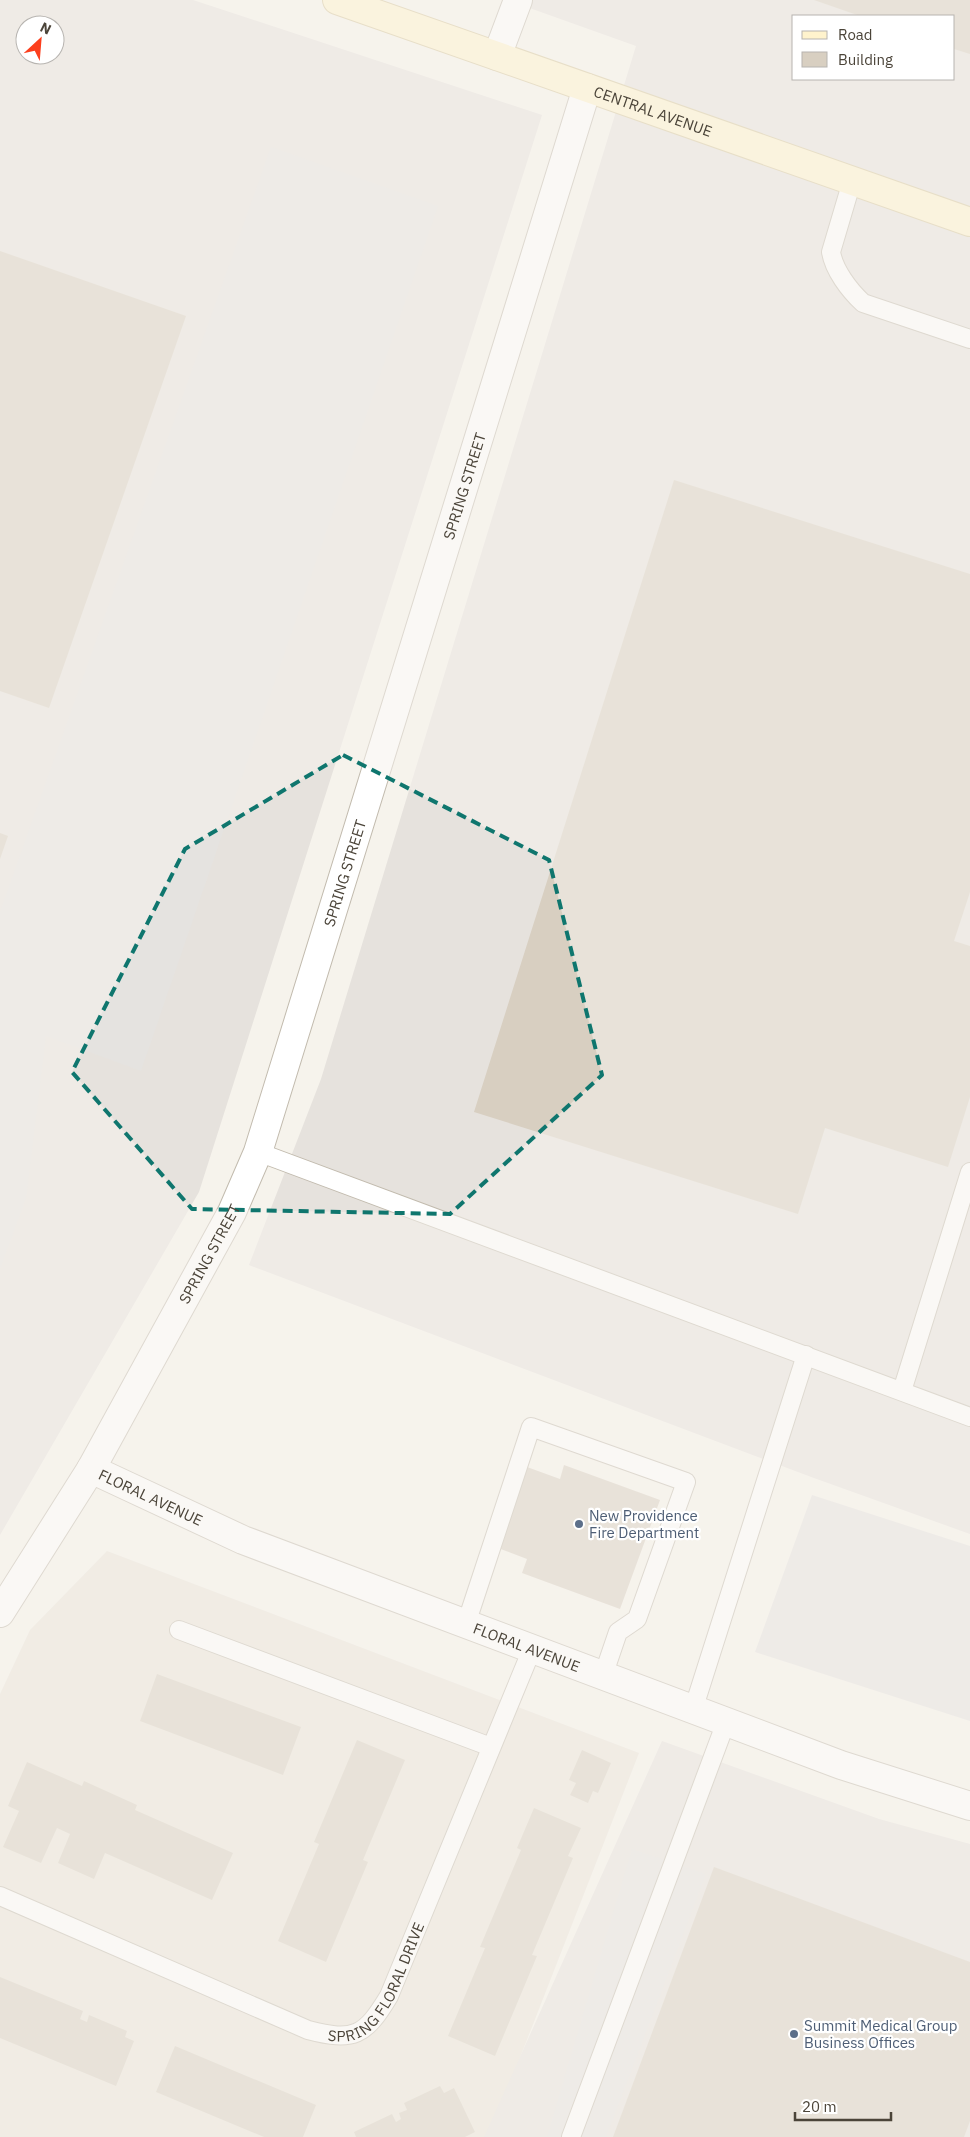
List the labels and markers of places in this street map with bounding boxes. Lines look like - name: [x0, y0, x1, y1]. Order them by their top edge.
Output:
- place label: New Providence Fire Department: [589, 1506, 699, 1542]
- marker: New Providence Fire Department: [573, 1518, 585, 1530]
- place label: Summit Medical Group Business Offices: [804, 2016, 958, 2052]
- marker: Summit Medical Group Business Offices: [788, 2028, 800, 2040]

